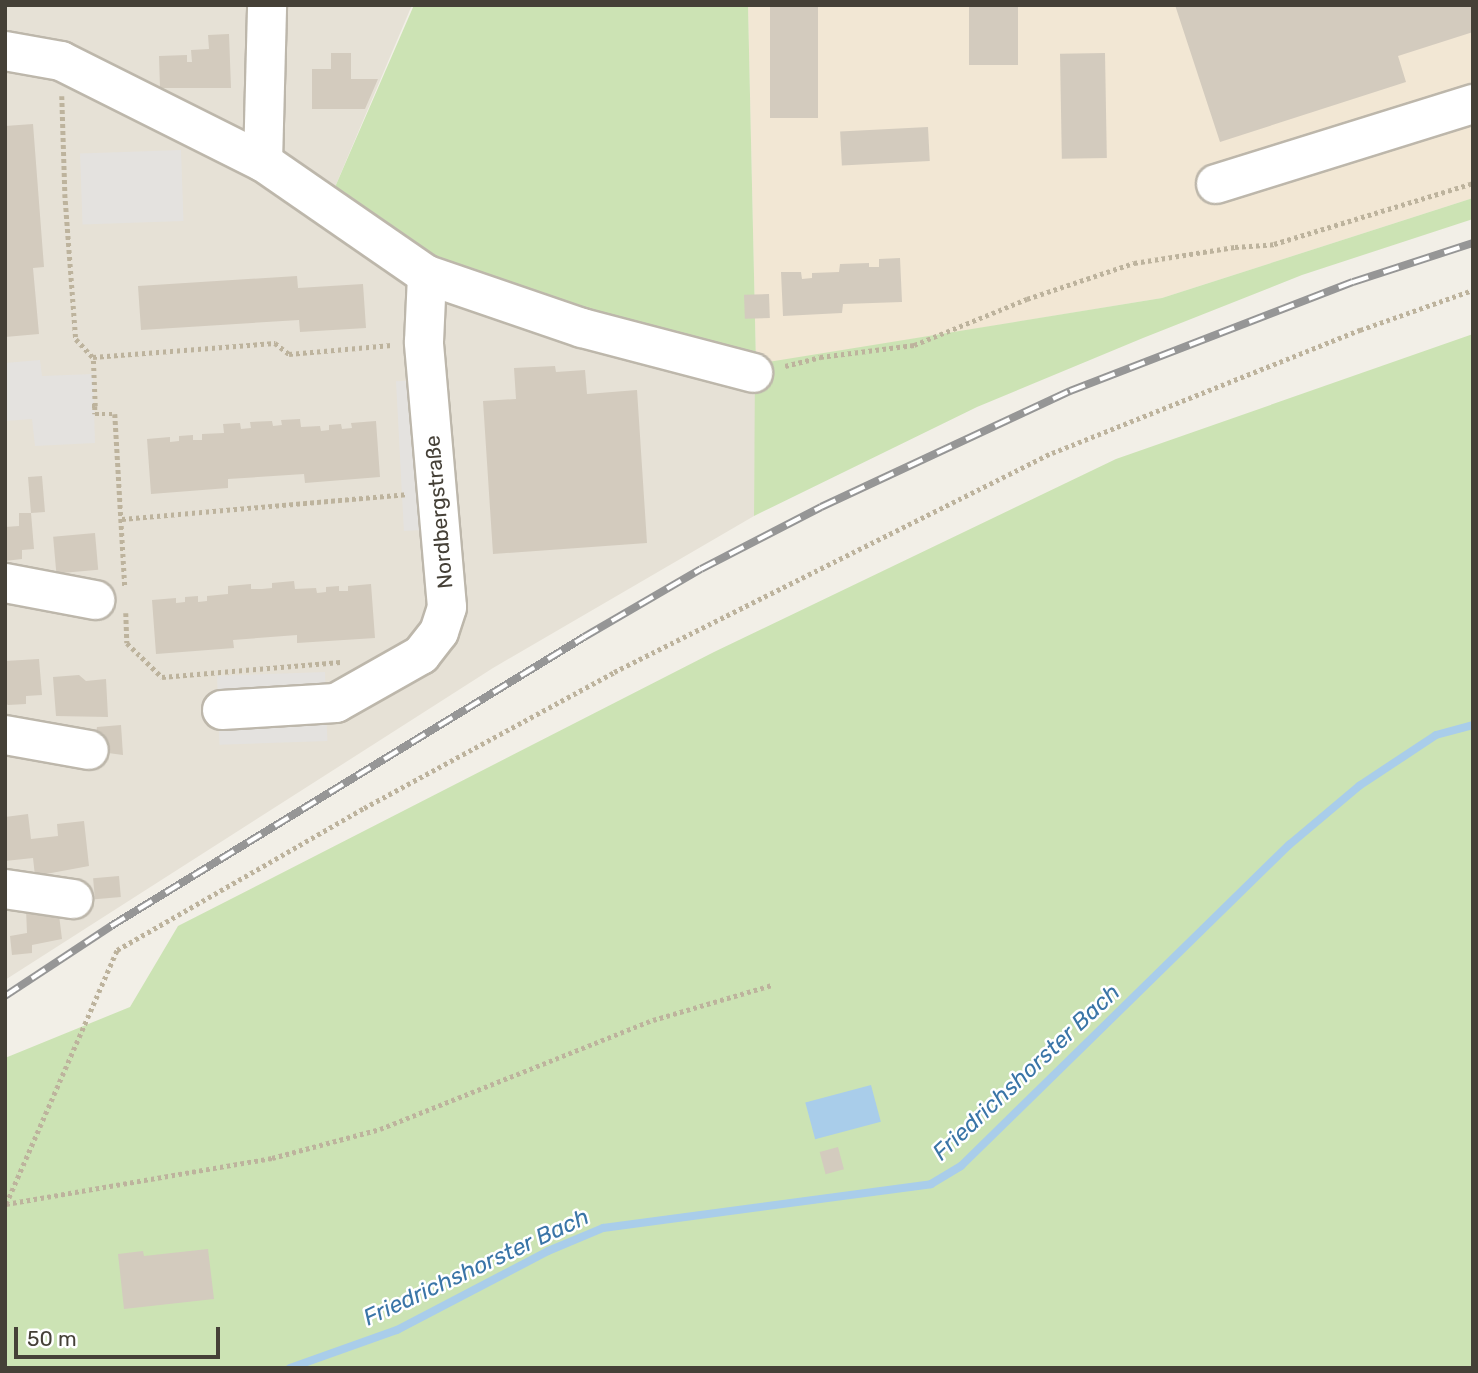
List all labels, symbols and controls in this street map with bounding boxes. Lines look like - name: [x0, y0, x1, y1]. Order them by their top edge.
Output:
- street label: Nordbergstraße: [420, 434, 458, 590]
- water label: Friedrichshorster Bach: [927, 978, 1125, 1166]
- water label: Friedrichshorster Bach: [359, 1202, 593, 1332]
- scale bar: [18, 1314, 224, 1358]
- text: 50 m: [27, 1326, 77, 1351]

